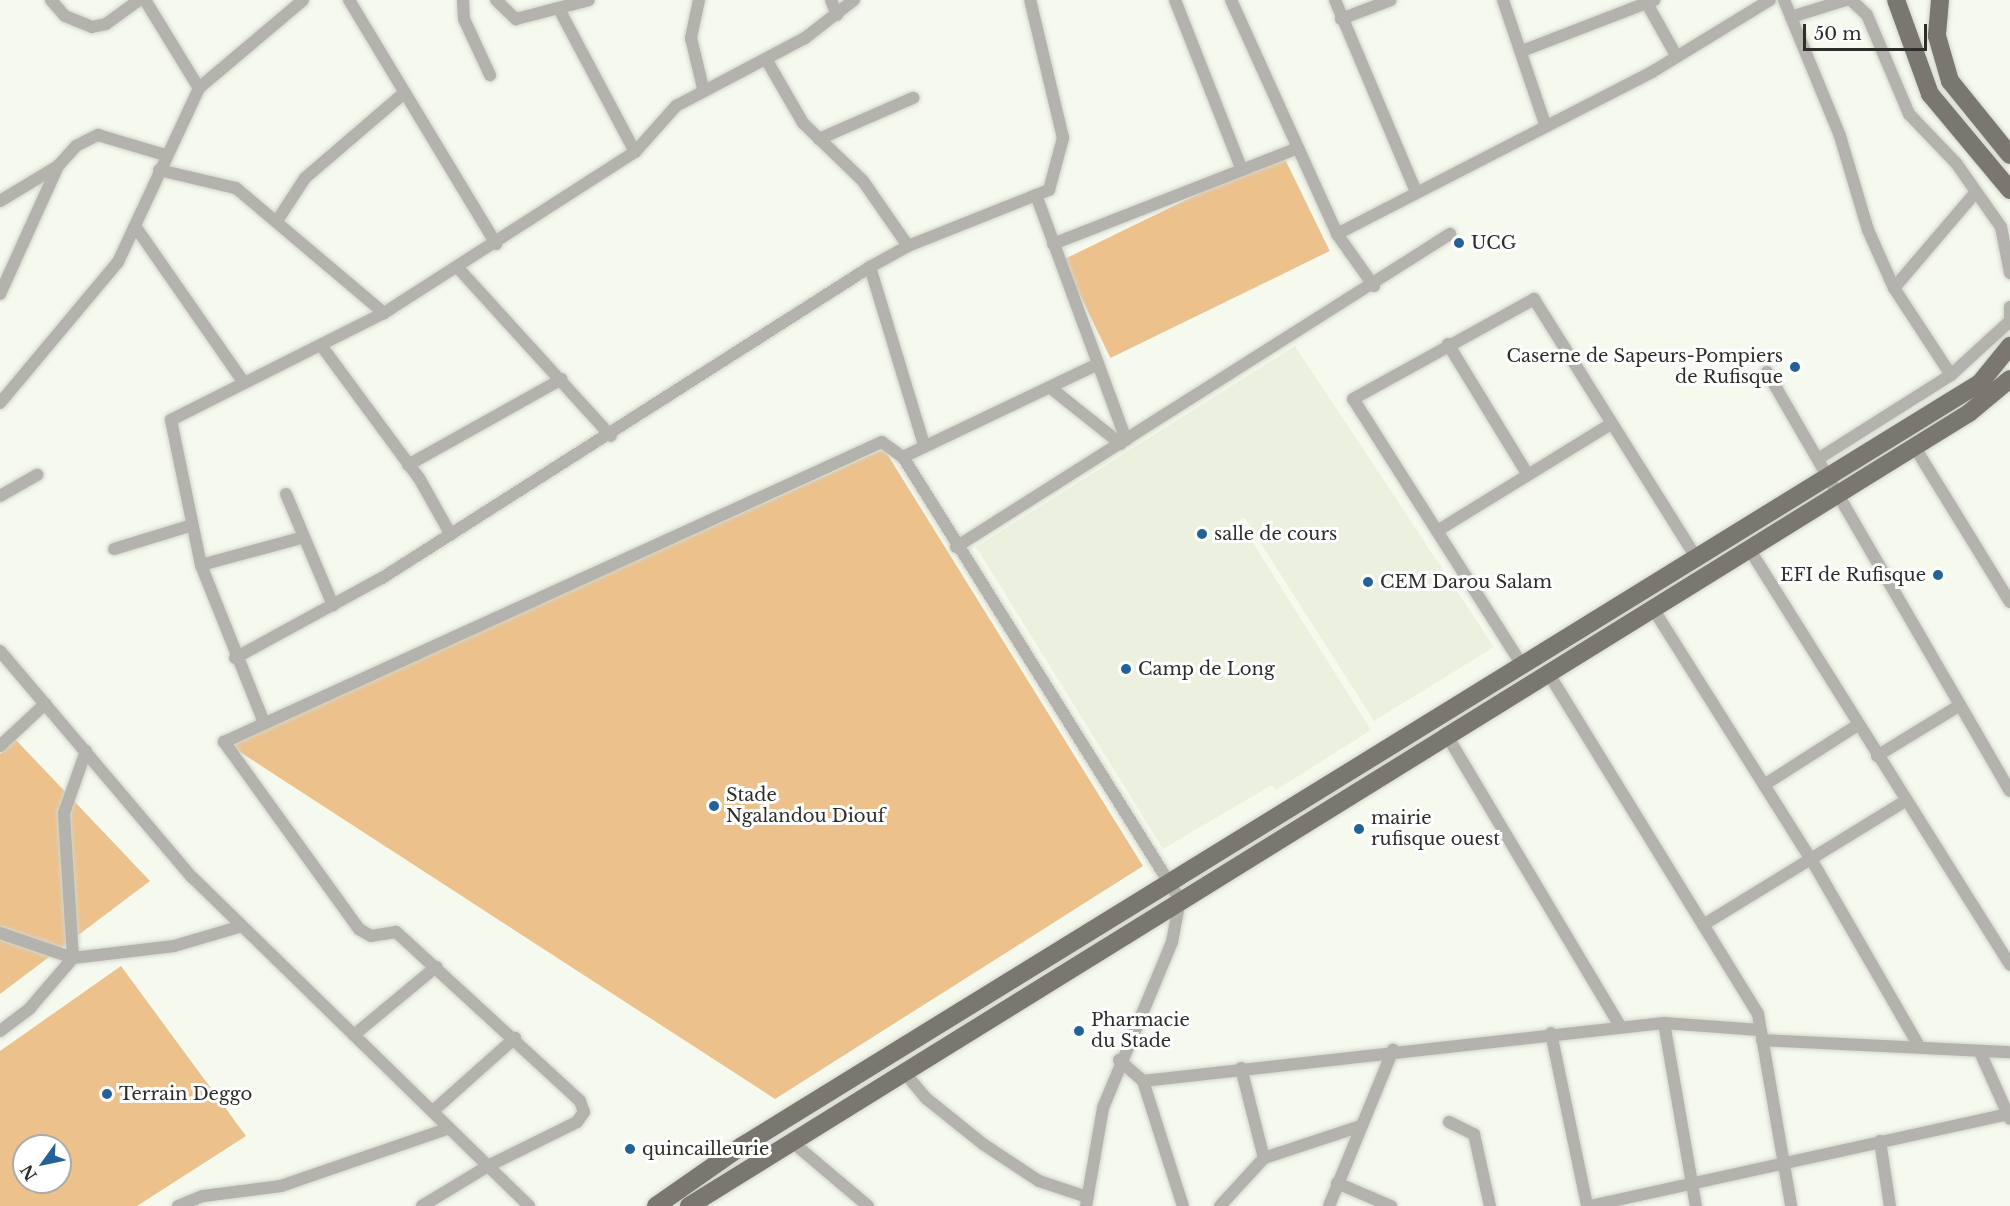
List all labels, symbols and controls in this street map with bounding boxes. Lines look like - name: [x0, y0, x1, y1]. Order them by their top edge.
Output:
- scale bar: [1806, 12, 1930, 50]
- text: 50 m: [1814, 23, 1862, 45]
- place label: UCG: [1471, 232, 1516, 254]
- marker: UCG: [1452, 236, 1466, 250]
- place label: Caserne de Sapeurs-Pompiers de Rufisque: [1507, 346, 1783, 388]
- marker: Caserne de Sapeurs-Pompiers de Rufisque: [1788, 360, 1802, 374]
- place label: salle de cours: [1214, 523, 1337, 545]
- marker: salle de cours: [1195, 527, 1209, 541]
- place label: EFI de Rufisque: [1780, 564, 1926, 586]
- marker: EFI de Rufisque: [1931, 568, 1945, 582]
- place label: CEM Darou Salam: [1380, 571, 1552, 593]
- marker: CEM Darou Salam: [1361, 575, 1375, 589]
- place label: Camp de Long: [1138, 658, 1275, 680]
- marker: Camp de Long: [1119, 662, 1133, 676]
- place label: Stade Ngalandou Diouf: [726, 785, 885, 828]
- marker: Stade Ngalandou Diouf: [707, 799, 721, 813]
- place label: mairie rufisque ouest: [1371, 808, 1500, 850]
- marker: mairie rufisque ouest: [1352, 822, 1366, 836]
- place label: Pharmacie du Stade: [1091, 1010, 1190, 1052]
- marker: Pharmacie du Stade: [1072, 1024, 1086, 1038]
- place label: Terrain Deggo: [119, 1083, 252, 1105]
- marker: Terrain Deggo: [100, 1087, 114, 1101]
- north arrow: [12, 1134, 72, 1194]
- place label: quincailleurie: [642, 1138, 769, 1160]
- marker: quincailleurie: [623, 1142, 637, 1156]
- text: N: [16, 1161, 41, 1184]

